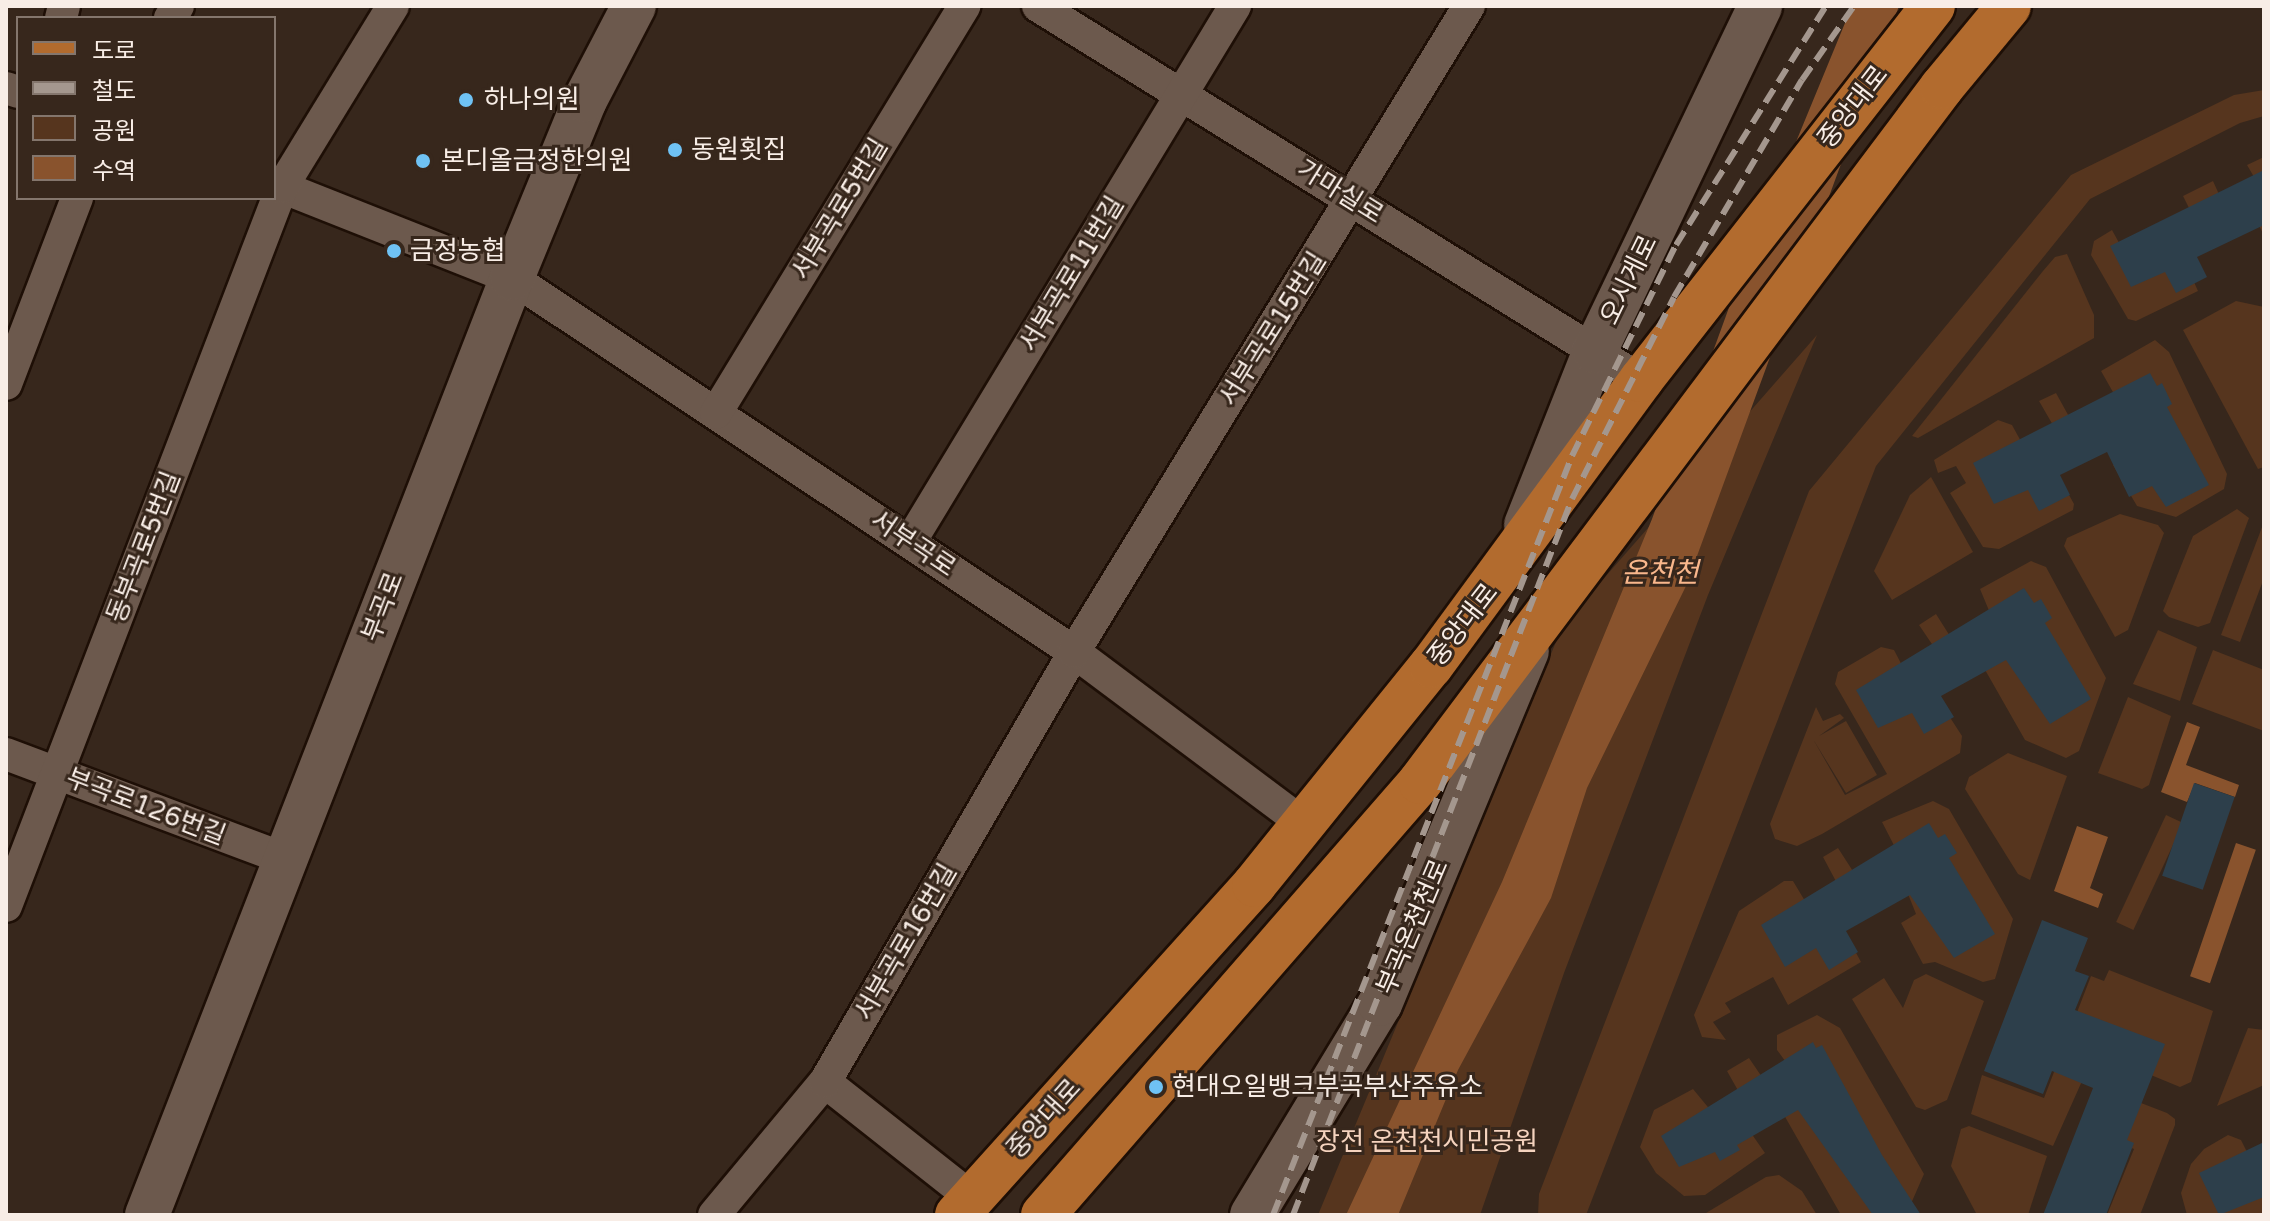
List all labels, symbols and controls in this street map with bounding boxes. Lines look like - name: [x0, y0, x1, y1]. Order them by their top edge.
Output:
- legend: [16, 16, 276, 200]
- text: 도로: [92, 37, 136, 66]
- street label: 중앙대로: [1811, 60, 1895, 154]
- text: 철도: [92, 77, 136, 106]
- place label: 하나의원: [484, 84, 580, 116]
- marker: 하나의원: [455, 89, 477, 111]
- text: 공원: [92, 117, 136, 146]
- street label: 서부곡로5번길: [785, 132, 895, 286]
- place label: 동원횟집: [691, 134, 787, 166]
- marker: 동원횟집: [666, 141, 684, 159]
- place label: 본디올금정한의원: [441, 145, 632, 177]
- marker: 본디올금정한의원: [412, 150, 434, 172]
- street label: 가마실로: [1291, 153, 1389, 231]
- text: 수역: [92, 157, 136, 186]
- street label: 서부곡로11번길: [1013, 190, 1131, 358]
- street label: 오시게로: [1594, 230, 1664, 330]
- place label: 금정농협: [410, 235, 506, 267]
- marker: 금정농협: [385, 242, 403, 260]
- street label: 서부곡로15번길: [1213, 246, 1333, 412]
- street label: 동부곡로5번길: [101, 467, 187, 627]
- street label: 서부곡로: [865, 504, 961, 584]
- water label: 온천천: [1621, 556, 1699, 590]
- street label: 부곡로: [356, 568, 410, 646]
- street label: 중앙대로: [1421, 578, 1505, 672]
- street label: 부곡로126번길: [62, 762, 230, 852]
- street label: 부곡온천천로: [1371, 855, 1455, 999]
- street label: 서부곡로16번길: [848, 858, 964, 1026]
- place label: 현대오일뱅크부곡부산주유소: [1172, 1071, 1483, 1103]
- street label: 중앙대로: [1000, 1073, 1088, 1165]
- marker: 현대오일뱅크부곡부산주유소: [1147, 1078, 1165, 1096]
- park label: 장전 온천천시민공원: [1316, 1126, 1538, 1158]

